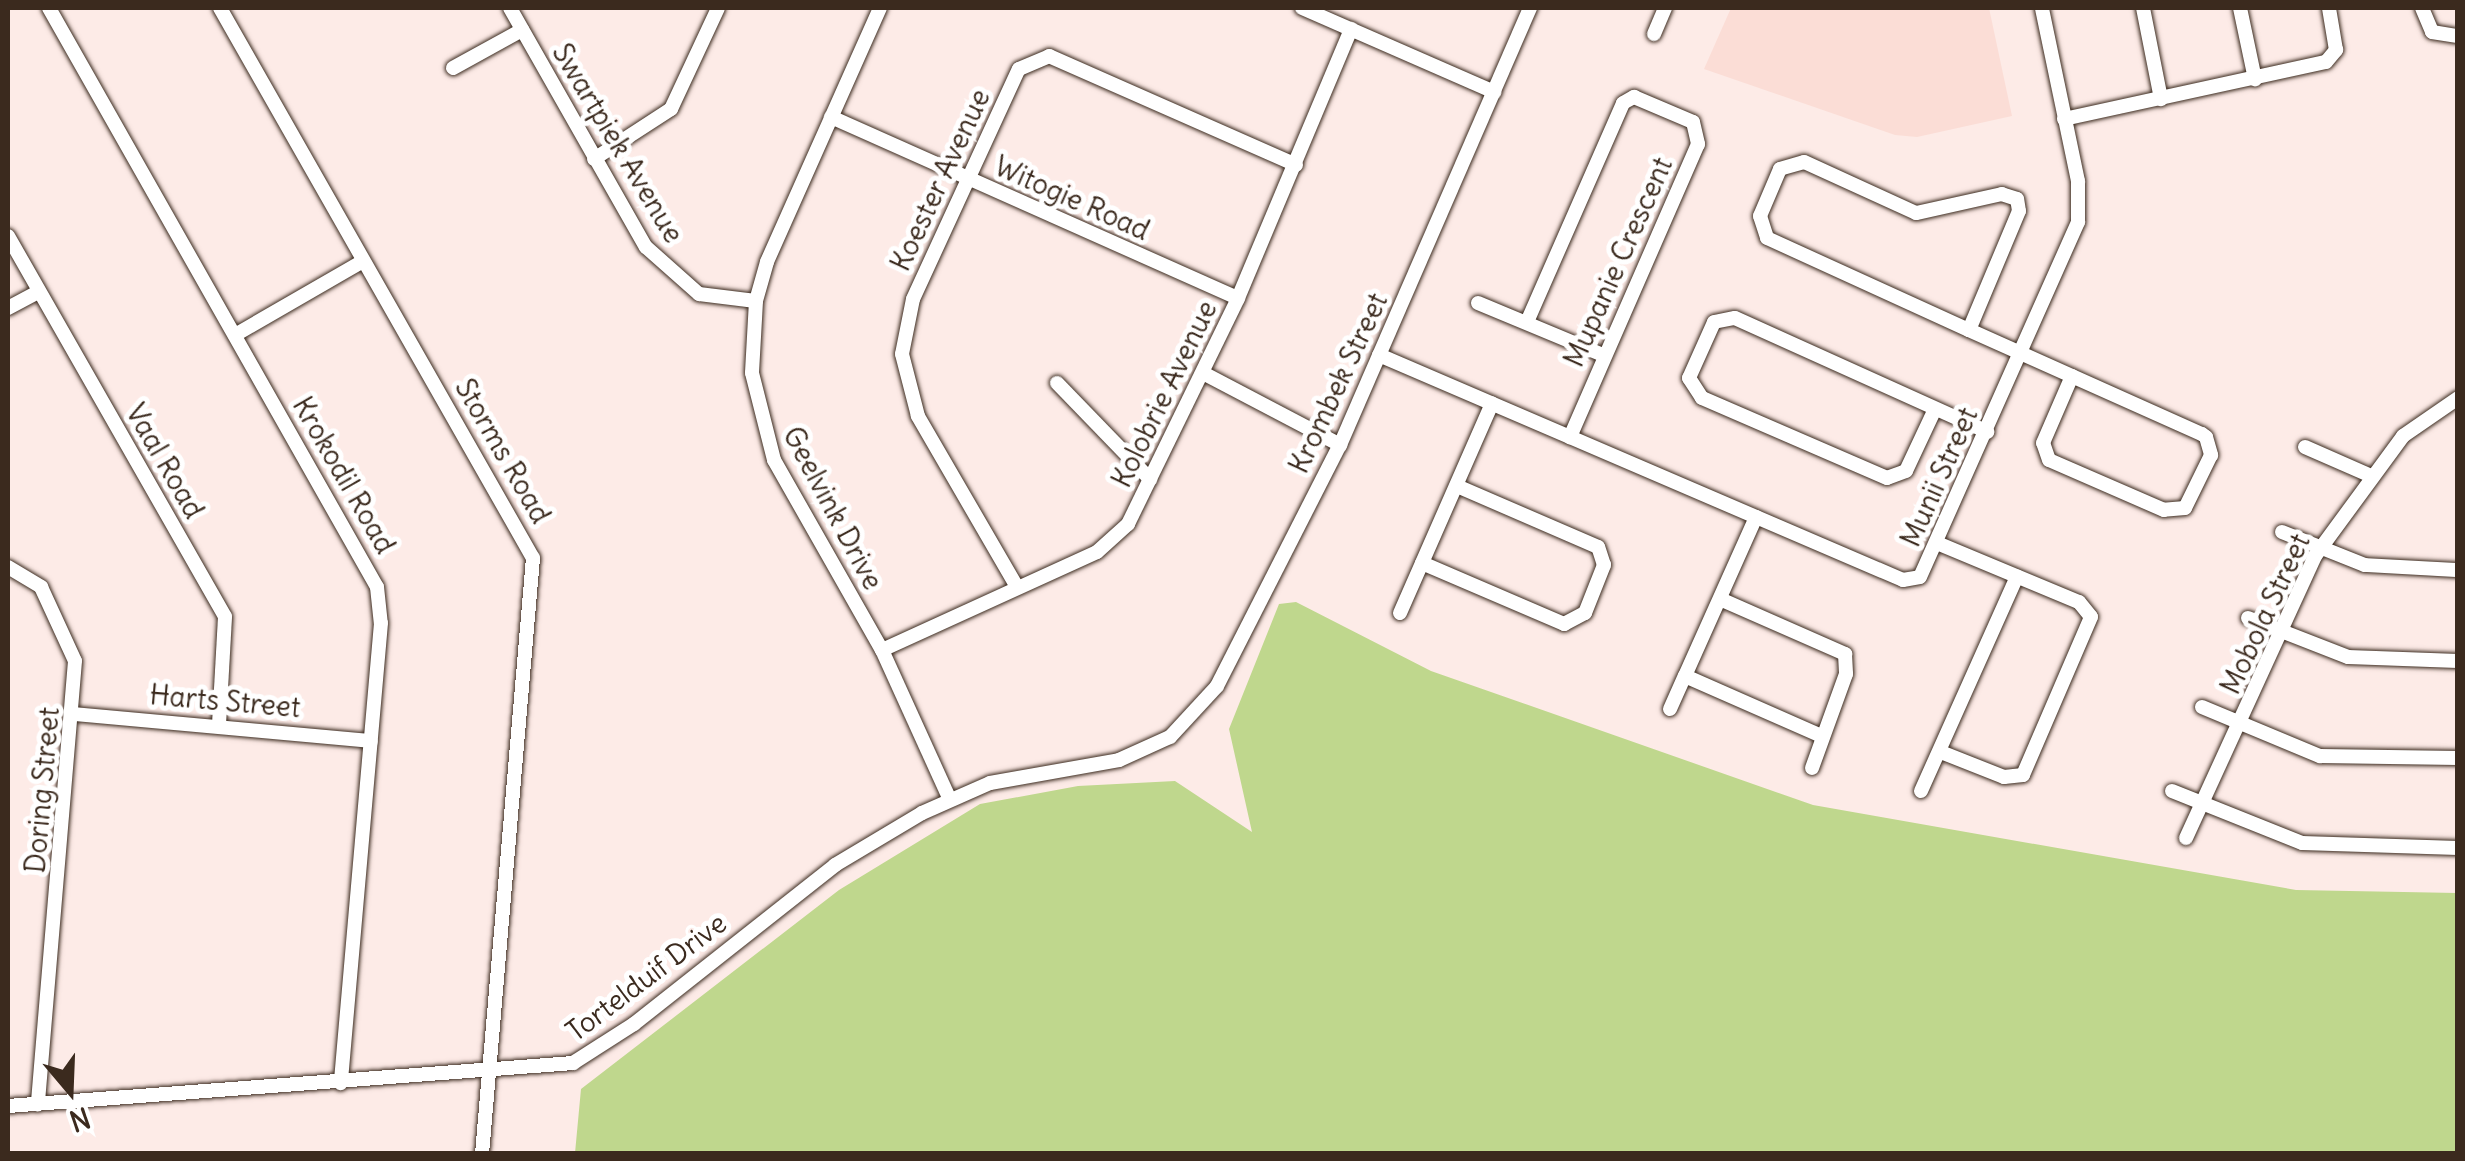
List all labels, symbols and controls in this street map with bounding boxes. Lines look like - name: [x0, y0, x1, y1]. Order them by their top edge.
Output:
- street label: Swartpiek Avenue: [545, 37, 691, 249]
- street label: Koester Avenue: [883, 84, 997, 276]
- street label: Witogie Road: [989, 149, 1155, 247]
- street label: Mupanie Crescent: [1557, 152, 1679, 372]
- street label: Krombek Street: [1282, 288, 1394, 478]
- street label: Kolobrie Avenue: [1104, 295, 1224, 493]
- street label: Storms Road: [448, 373, 558, 529]
- street label: Krokodil Road: [286, 391, 402, 559]
- street label: Vaal Road: [119, 398, 211, 524]
- street label: Munii Street: [1893, 402, 1985, 552]
- street label: Geelvink Drive: [776, 421, 890, 595]
- street label: Mobola Street: [2213, 528, 2317, 700]
- street label: Harts Street: [148, 678, 302, 724]
- street label: Doring Street: [18, 706, 66, 874]
- street label: Tortelduif Drive: [559, 906, 733, 1048]
- north arrow: [20, 1041, 120, 1141]
- text: N: [65, 1099, 95, 1140]

